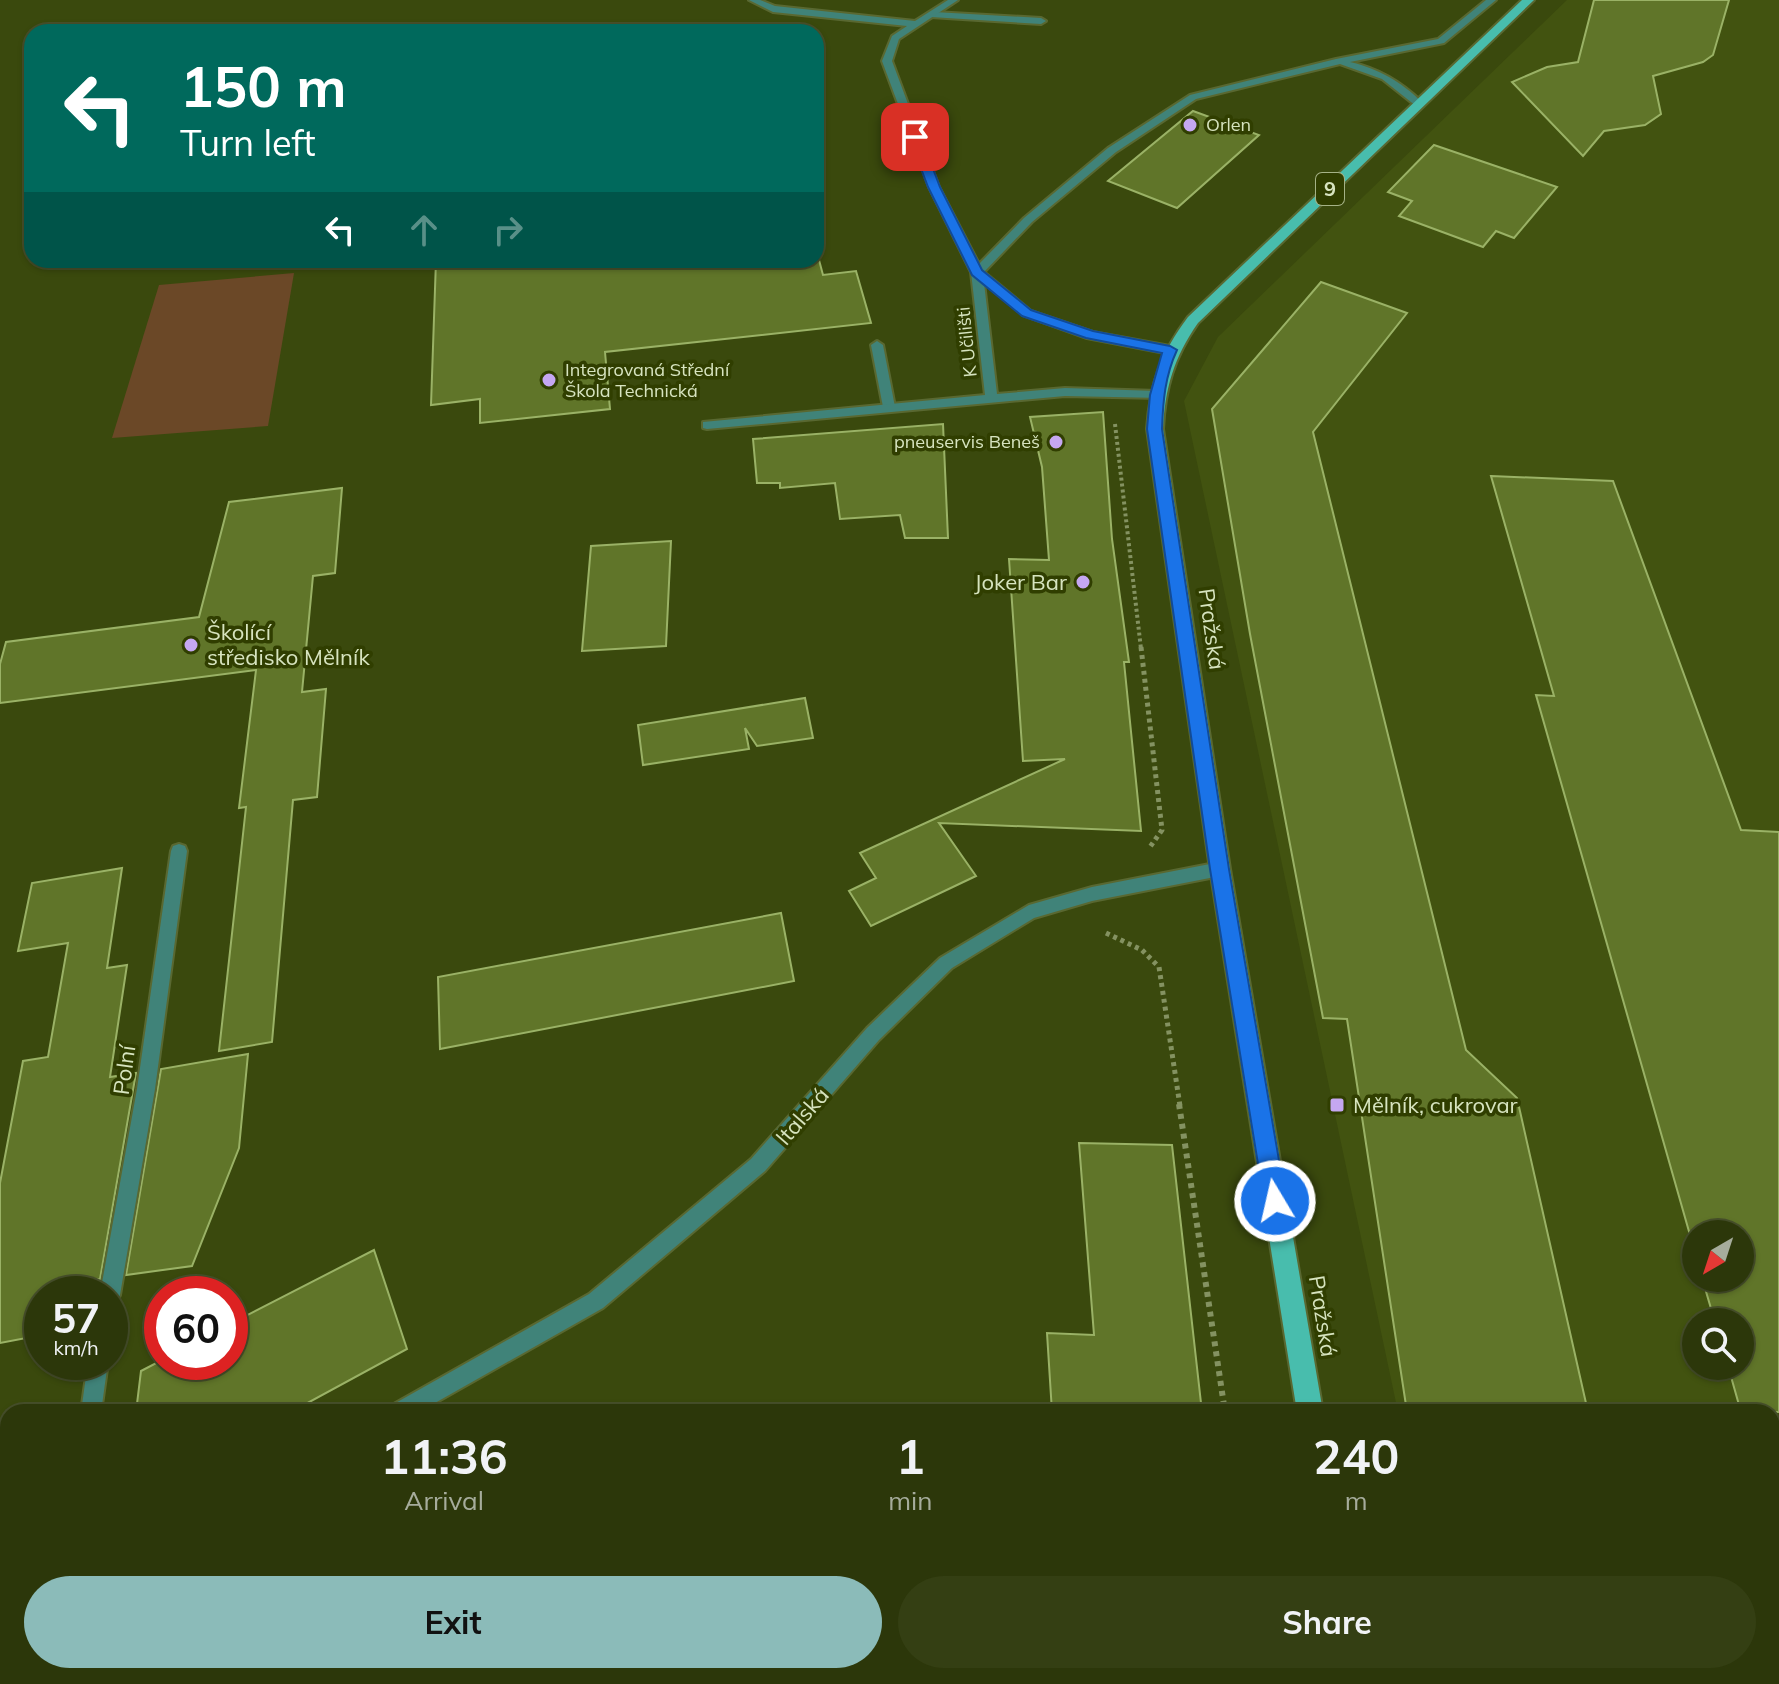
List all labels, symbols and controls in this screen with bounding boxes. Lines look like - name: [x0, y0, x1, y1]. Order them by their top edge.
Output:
- text: 150 m: [180, 51, 347, 121]
- icon: left: [48, 56, 152, 160]
- pin: [881, 103, 949, 171]
- place label: Orlen: [1206, 113, 1251, 136]
- icon: arrive: [893, 115, 937, 159]
- marker: Orlen: [1181, 116, 1199, 134]
- text: Turn left: [180, 120, 316, 165]
- road number: 9: [1316, 173, 1344, 205]
- icon: left: [318, 208, 362, 252]
- icon: ahead: [402, 208, 446, 252]
- icon: right: [486, 208, 530, 252]
- street label: K Učilišti: [951, 306, 982, 378]
- place label: Integrovaná Střední Škola Technická: [565, 358, 731, 402]
- marker: Integrovaná Střední Škola Technická: [540, 371, 558, 389]
- place label: pneuservis Beneš: [894, 430, 1040, 453]
- marker: pneuservis Beneš: [1047, 433, 1065, 451]
- place label: Joker Bar: [974, 568, 1067, 596]
- marker: Joker Bar: [1074, 573, 1092, 591]
- street label: Pražská: [1192, 586, 1232, 672]
- place label: Školící středisko Mělník: [207, 618, 370, 671]
- marker: Školící středisko Mělník: [182, 636, 200, 654]
- street label: Polní: [107, 1042, 142, 1097]
- street label: Italská: [769, 1081, 835, 1151]
- place label: Mělník, cukrovar: [1353, 1091, 1518, 1119]
- marker: Mělník, cukrovar: [1328, 1096, 1346, 1114]
- position arrow: [1233, 1159, 1317, 1243]
- north arrow: [1682, 1220, 1754, 1292]
- map controls: [1682, 1220, 1754, 1380]
- street label: Pražská: [1303, 1273, 1343, 1359]
- speed limit sign: 60: [144, 1276, 248, 1380]
- text: 57: [52, 1293, 100, 1343]
- button: search: [1682, 1308, 1754, 1380]
- text: km/h: [53, 1335, 99, 1360]
- text: 11:36: [381, 1426, 508, 1486]
- text: 1: [896, 1426, 925, 1486]
- text: 240: [1313, 1426, 1399, 1486]
- text: Arrival: [404, 1484, 484, 1517]
- text: min: [888, 1484, 932, 1517]
- text: m: [1345, 1484, 1368, 1517]
- button: Exit: [24, 1576, 882, 1668]
- button: Share: [898, 1576, 1756, 1668]

